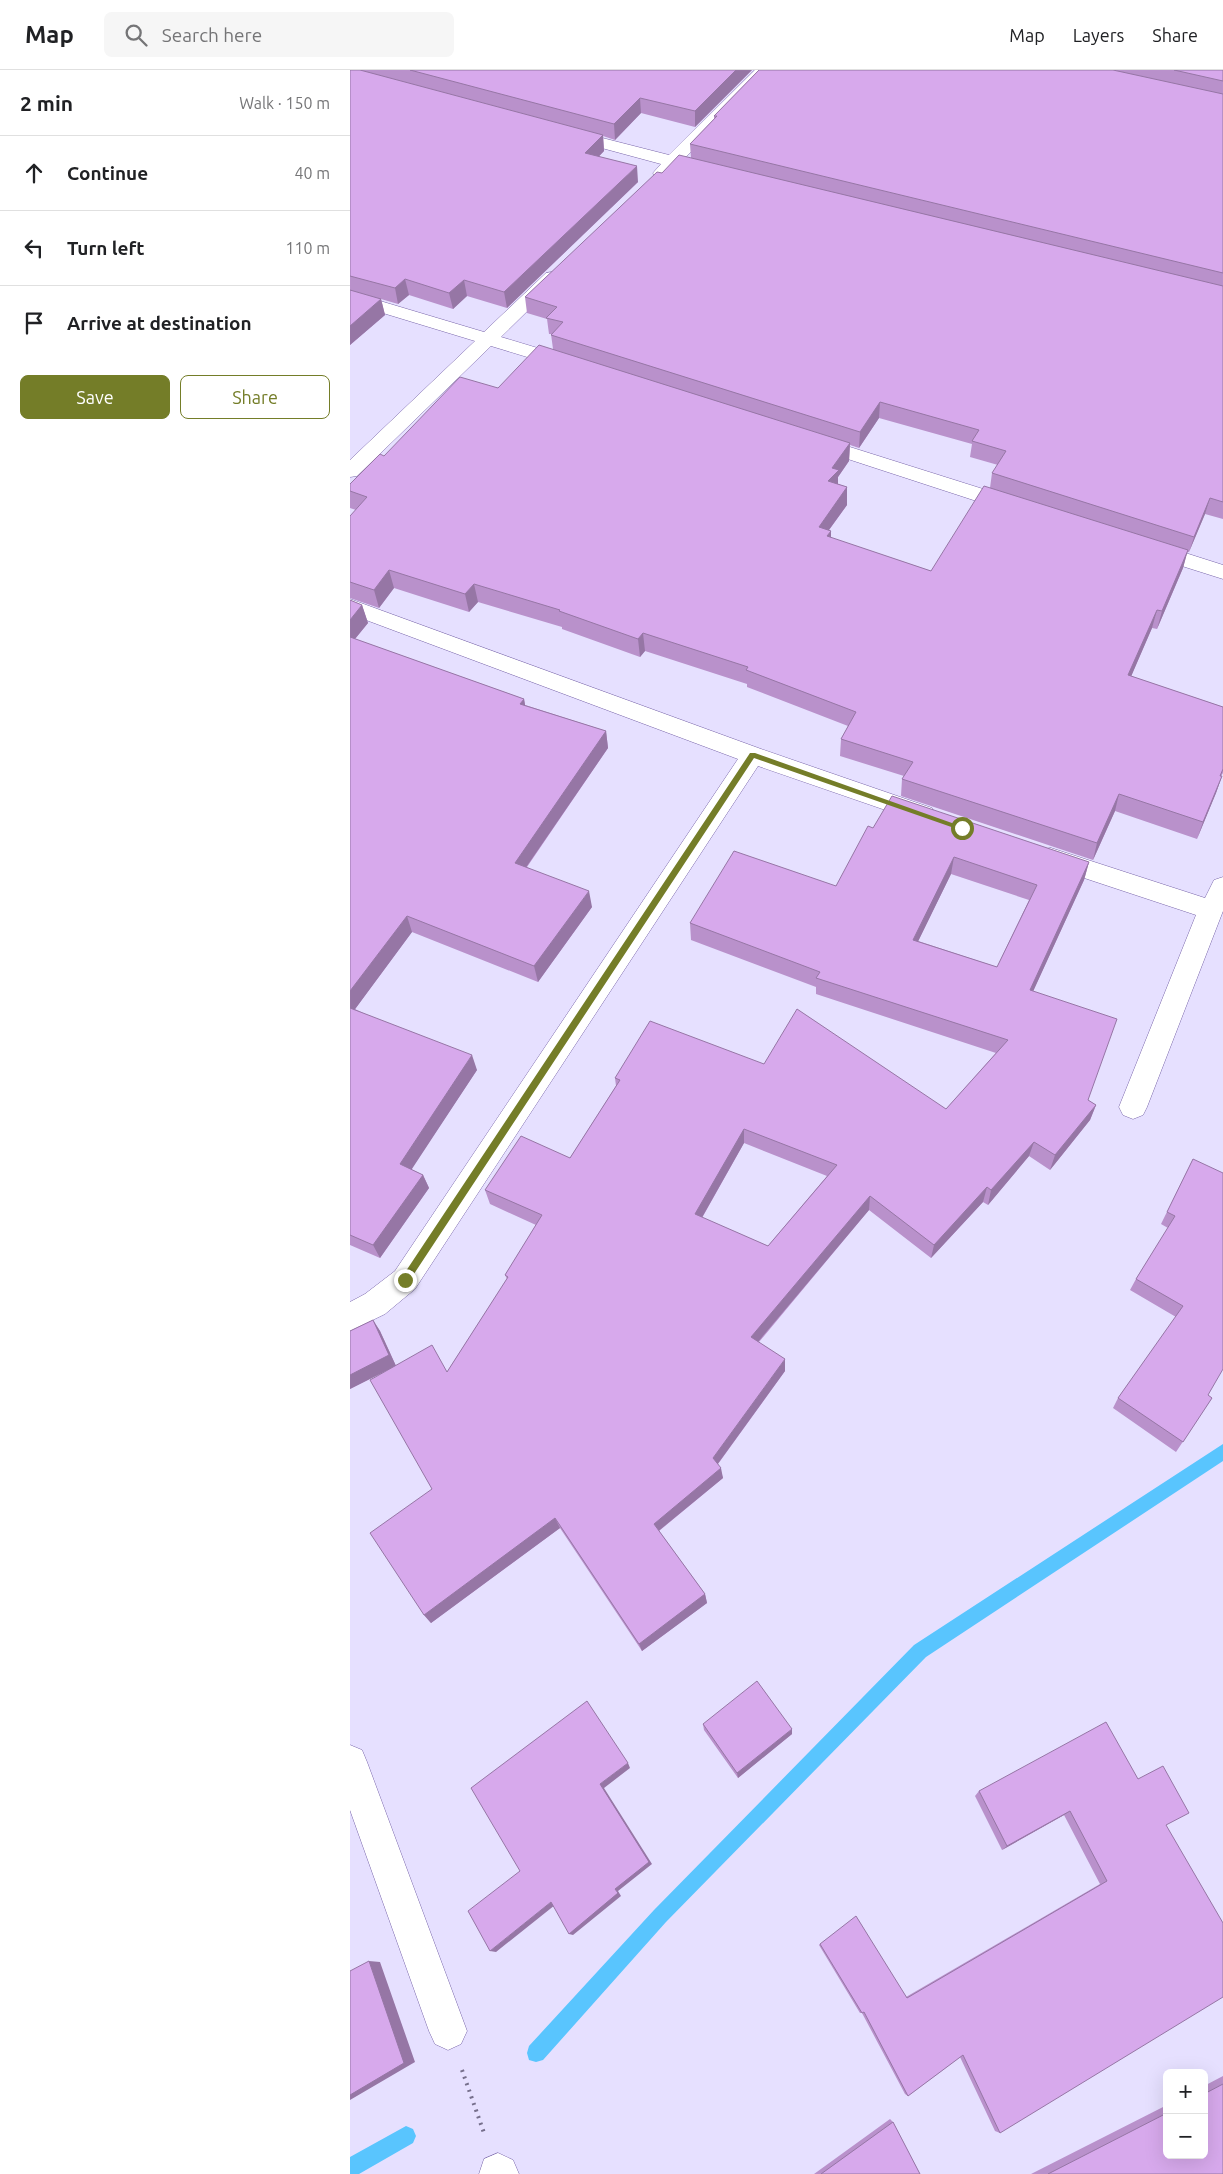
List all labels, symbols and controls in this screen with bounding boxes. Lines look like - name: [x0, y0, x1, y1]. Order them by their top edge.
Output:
- search box: [104, 12, 454, 57]
- text: Map: [25, 21, 74, 48]
- icon: search: [122, 21, 150, 49]
- text: Search here: [162, 24, 262, 46]
- text: Map: [1009, 25, 1045, 45]
- text: Layers: [1073, 25, 1124, 45]
- text: Share: [1152, 25, 1198, 45]
- text: 2 min: [20, 91, 73, 115]
- text: Walk · 150 m: [239, 94, 330, 112]
- icon: ahead: [20, 159, 48, 187]
- text: Continue: [67, 162, 148, 184]
- text: 40 m: [294, 164, 330, 182]
- icon: left: [20, 234, 48, 262]
- text: Turn left: [67, 237, 145, 259]
- text: 110 m: [285, 239, 330, 257]
- icon: arrive: [20, 309, 48, 337]
- text: Arrive at destination: [67, 312, 252, 334]
- button: Save: [20, 375, 170, 419]
- button: Share: [180, 375, 330, 419]
- route start: [951, 817, 974, 840]
- route end: [394, 1269, 417, 1292]
- map controls: [1163, 2069, 1208, 2159]
- button: +: [1163, 2069, 1208, 2114]
- button: −: [1163, 2114, 1208, 2159]

